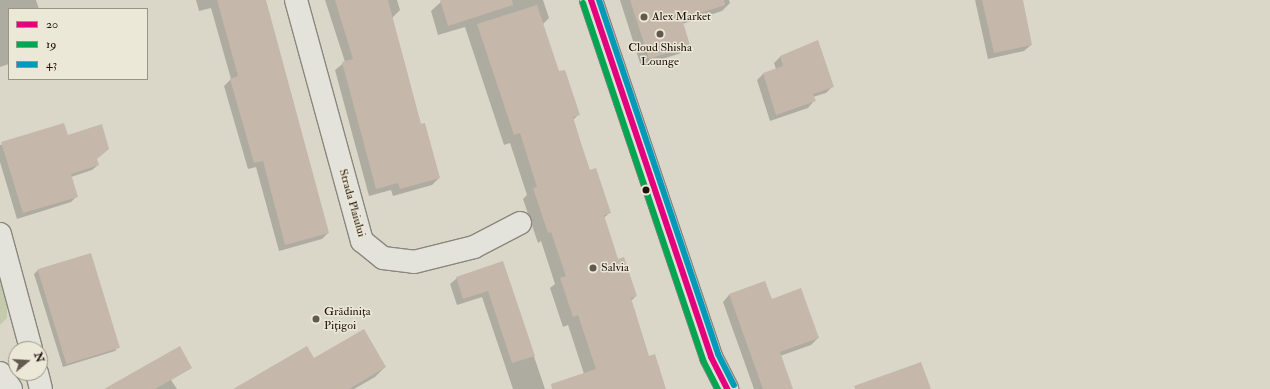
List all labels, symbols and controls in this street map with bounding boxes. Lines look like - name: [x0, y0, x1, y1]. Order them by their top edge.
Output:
- legend: [8, 8, 148, 80]
- place label: Alex Market: [652, 10, 711, 24]
- marker: Alex Market: [639, 12, 649, 22]
- text: 20: [46, 17, 58, 32]
- marker: Cloud Shisha Lounge: [655, 29, 665, 39]
- text: 19: [46, 37, 56, 52]
- place label: Cloud Shisha Lounge: [628, 41, 692, 69]
- text: 43: [46, 57, 57, 72]
- street label: Strada Plaiului: [335, 167, 369, 239]
- unlabelled marker: [641, 185, 651, 195]
- place label: Salvia: [601, 261, 629, 275]
- marker: Salvia: [588, 263, 598, 273]
- place label: Grădinița Pițigoi: [324, 305, 371, 333]
- marker: Grădinița Pițigoi: [311, 314, 321, 324]
- north arrow: [8, 341, 48, 381]
- text: N: [31, 351, 47, 364]

